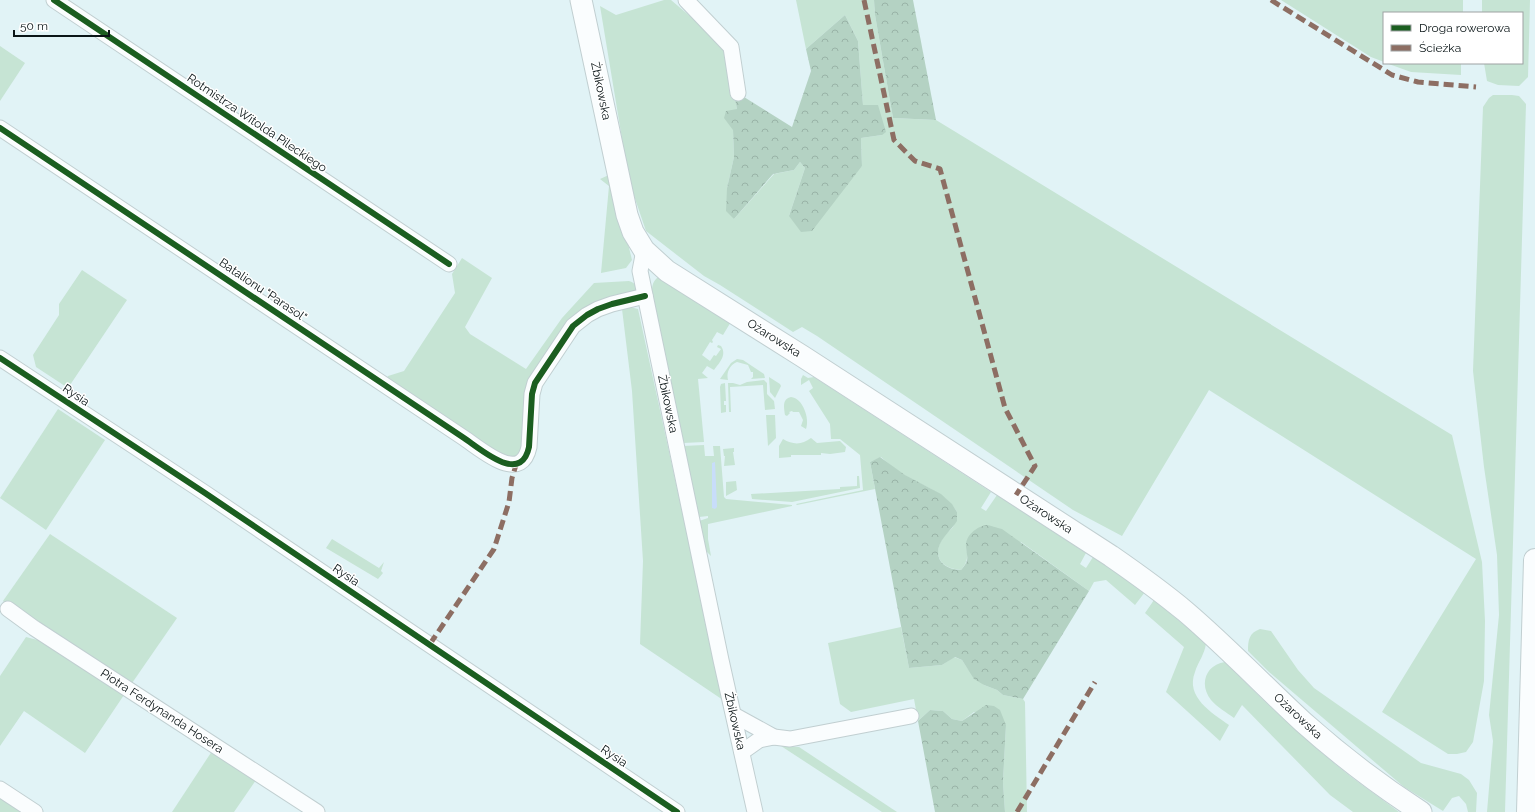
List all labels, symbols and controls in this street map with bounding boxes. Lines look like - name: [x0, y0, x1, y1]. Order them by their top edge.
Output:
- scale bar: [14, 12, 109, 38]
- legend: [1383, 12, 1523, 64]
- text: 50 m: [20, 19, 48, 33]
- text: Droga rowerowa: [1419, 21, 1510, 35]
- text: Ścieżka: [1419, 41, 1461, 55]
- street label: Żbikowska: [588, 61, 614, 121]
- street label: Rotmistrza Witolda Pileckiego: [184, 71, 330, 175]
- street label: Batalionu "Parasol": [217, 255, 309, 325]
- street label: Ożarowska: [745, 316, 803, 360]
- street label: Żbikowska: [655, 374, 681, 434]
- street label: Rysia: [60, 381, 92, 409]
- street label: Ożarowska: [1017, 492, 1075, 536]
- street label: Rysia: [330, 561, 362, 589]
- street label: Piotra Ferdynanda Hosera: [98, 666, 226, 756]
- street label: Ożarowska: [1271, 690, 1325, 742]
- street label: Żbikowska: [722, 691, 748, 751]
- street label: Rysia: [598, 742, 630, 770]

